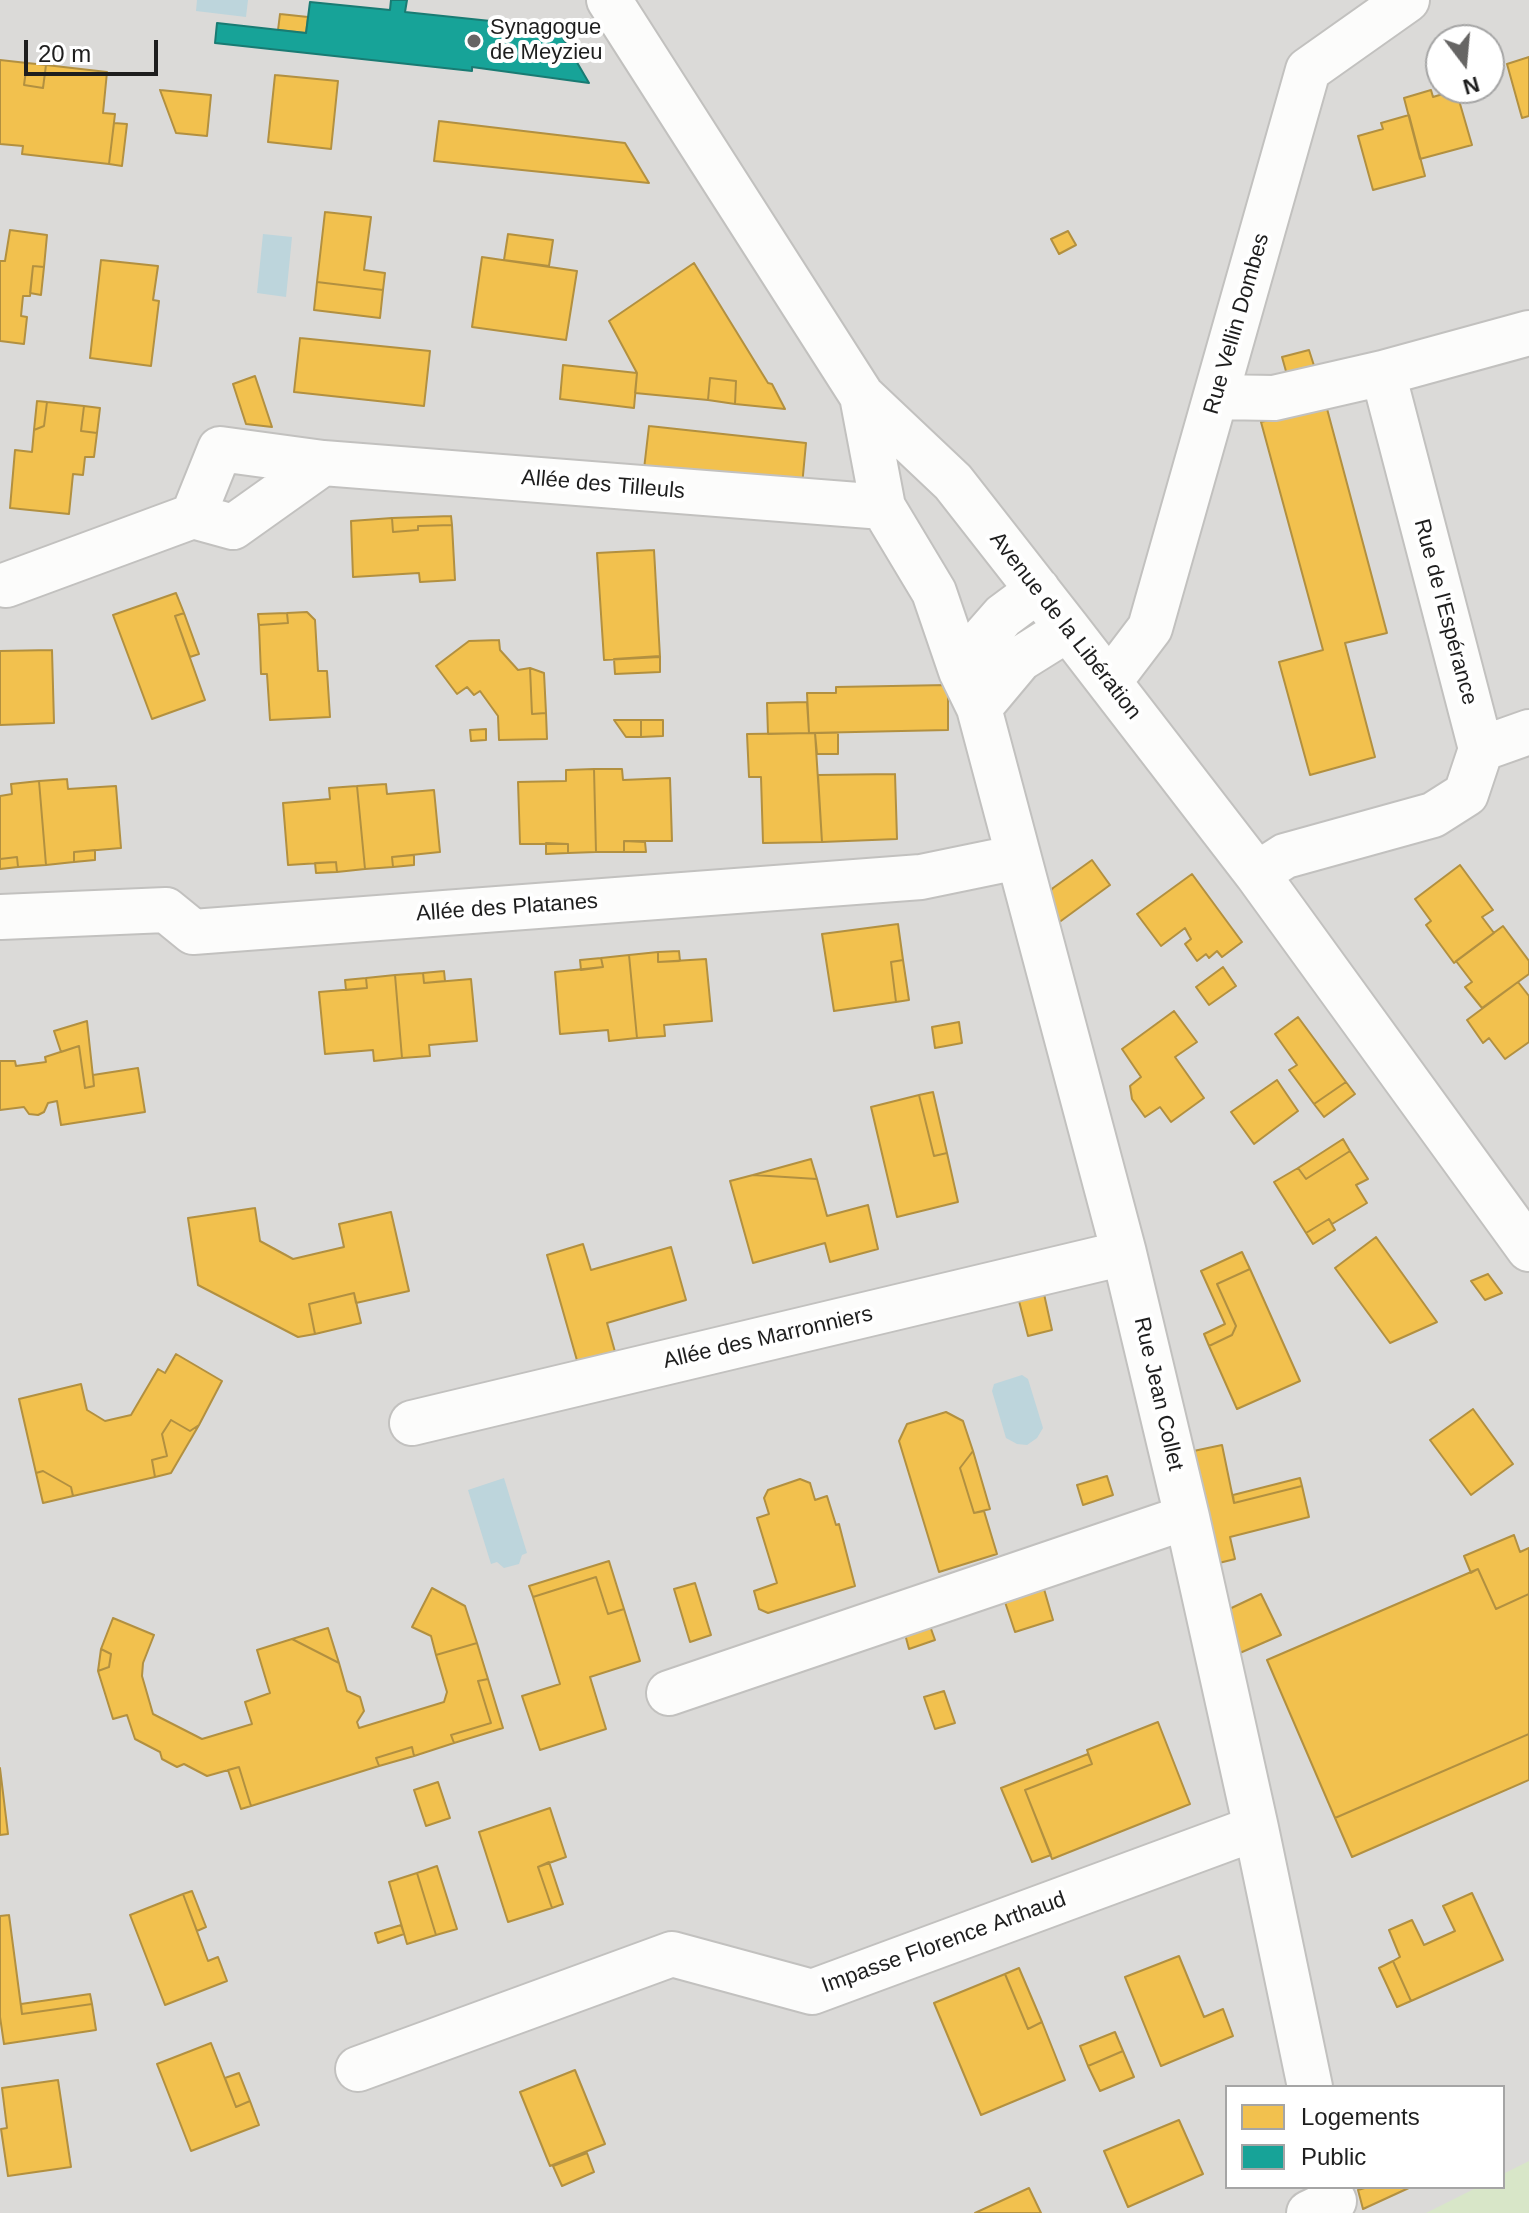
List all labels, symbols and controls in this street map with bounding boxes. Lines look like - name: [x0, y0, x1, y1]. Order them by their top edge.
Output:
- place label: Synagogue de Meyzieu: [490, 15, 603, 66]
- scale bar: [28, 24, 162, 74]
- north arrow: [1425, 24, 1505, 104]
- marker: Synagogue de Meyzieu: [465, 32, 483, 50]
- text: 20 m: [38, 40, 91, 67]
- text: N: [1460, 71, 1482, 100]
- street label: Rue Vellin Dombes: [1199, 230, 1275, 418]
- street label: Allée des Tilleuls: [520, 465, 686, 505]
- street label: Rue de l'Espérance: [1407, 516, 1483, 708]
- street label: Avenue de la Libération: [984, 527, 1146, 725]
- street label: Allée des Platanes: [415, 888, 599, 928]
- street label: Allée des Marronniers: [661, 1301, 875, 1375]
- street label: Rue Jean Collet: [1128, 1315, 1188, 1473]
- street label: Impasse Florence Arthaud: [818, 1886, 1070, 2000]
- legend: [1225, 2085, 1505, 2189]
- text: Logements: [1301, 2103, 1420, 2130]
- text: Public: [1301, 2143, 1366, 2170]

